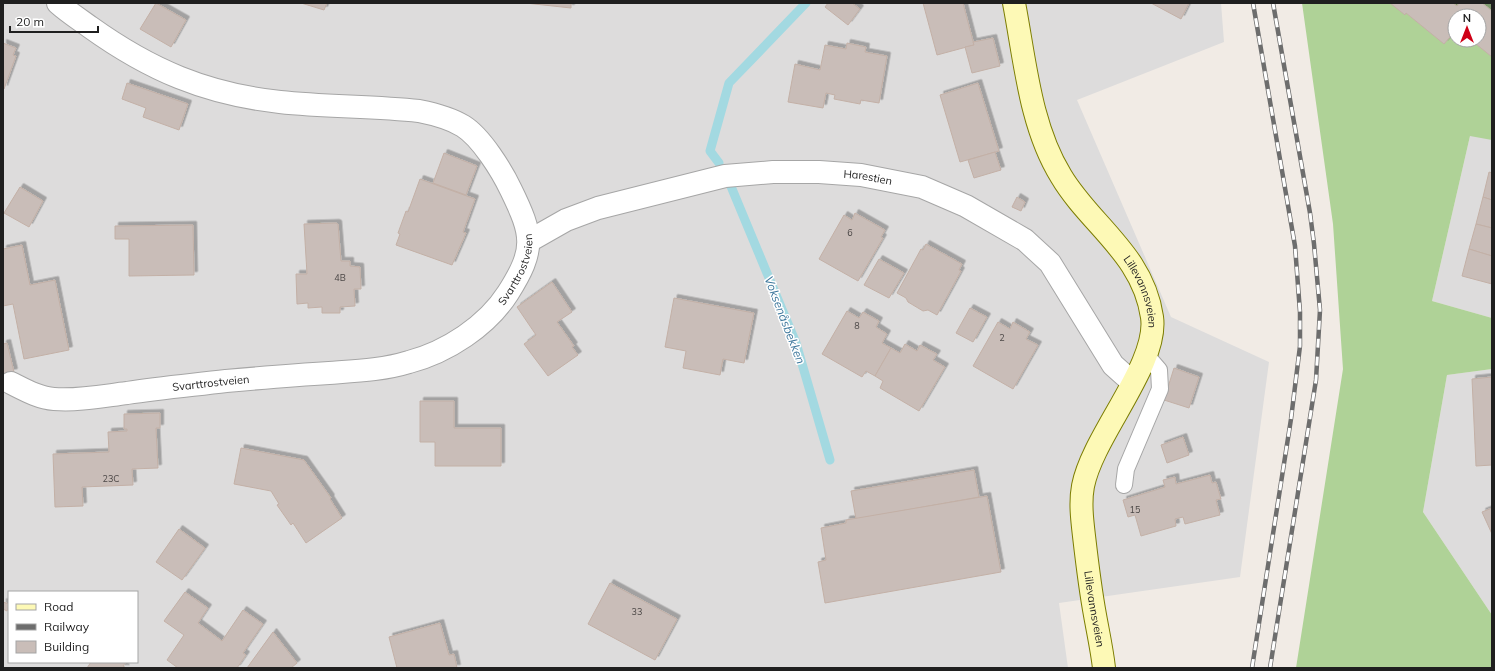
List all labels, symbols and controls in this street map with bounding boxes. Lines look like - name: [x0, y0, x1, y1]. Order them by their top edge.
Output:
- scale bar: [10, 8, 98, 34]
- north arrow: [1447, 8, 1487, 48]
- text: N: [1463, 11, 1471, 25]
- text: 20 m: [16, 14, 44, 29]
- street label: Harestien: [843, 167, 893, 188]
- house number: 6: [847, 227, 853, 238]
- street label: Svarttrostveien: [495, 233, 535, 308]
- street label: Lillevannsveien: [1121, 253, 1160, 328]
- house number: 4B: [334, 272, 346, 283]
- water label: Voksenåsbekken: [761, 274, 809, 366]
- house number: 8: [854, 320, 860, 331]
- house number: 2: [999, 332, 1005, 343]
- street label: Svarttrostveien: [172, 372, 250, 394]
- house number: 23C: [103, 473, 119, 484]
- house number: 15: [1130, 504, 1141, 515]
- street label: Lillevannsveien: [1081, 570, 1108, 648]
- legend: [8, 591, 138, 663]
- text: Road: [44, 599, 73, 614]
- house number: 33: [632, 606, 642, 617]
- text: Railway: [44, 619, 90, 634]
- text: Building: [44, 639, 89, 654]

